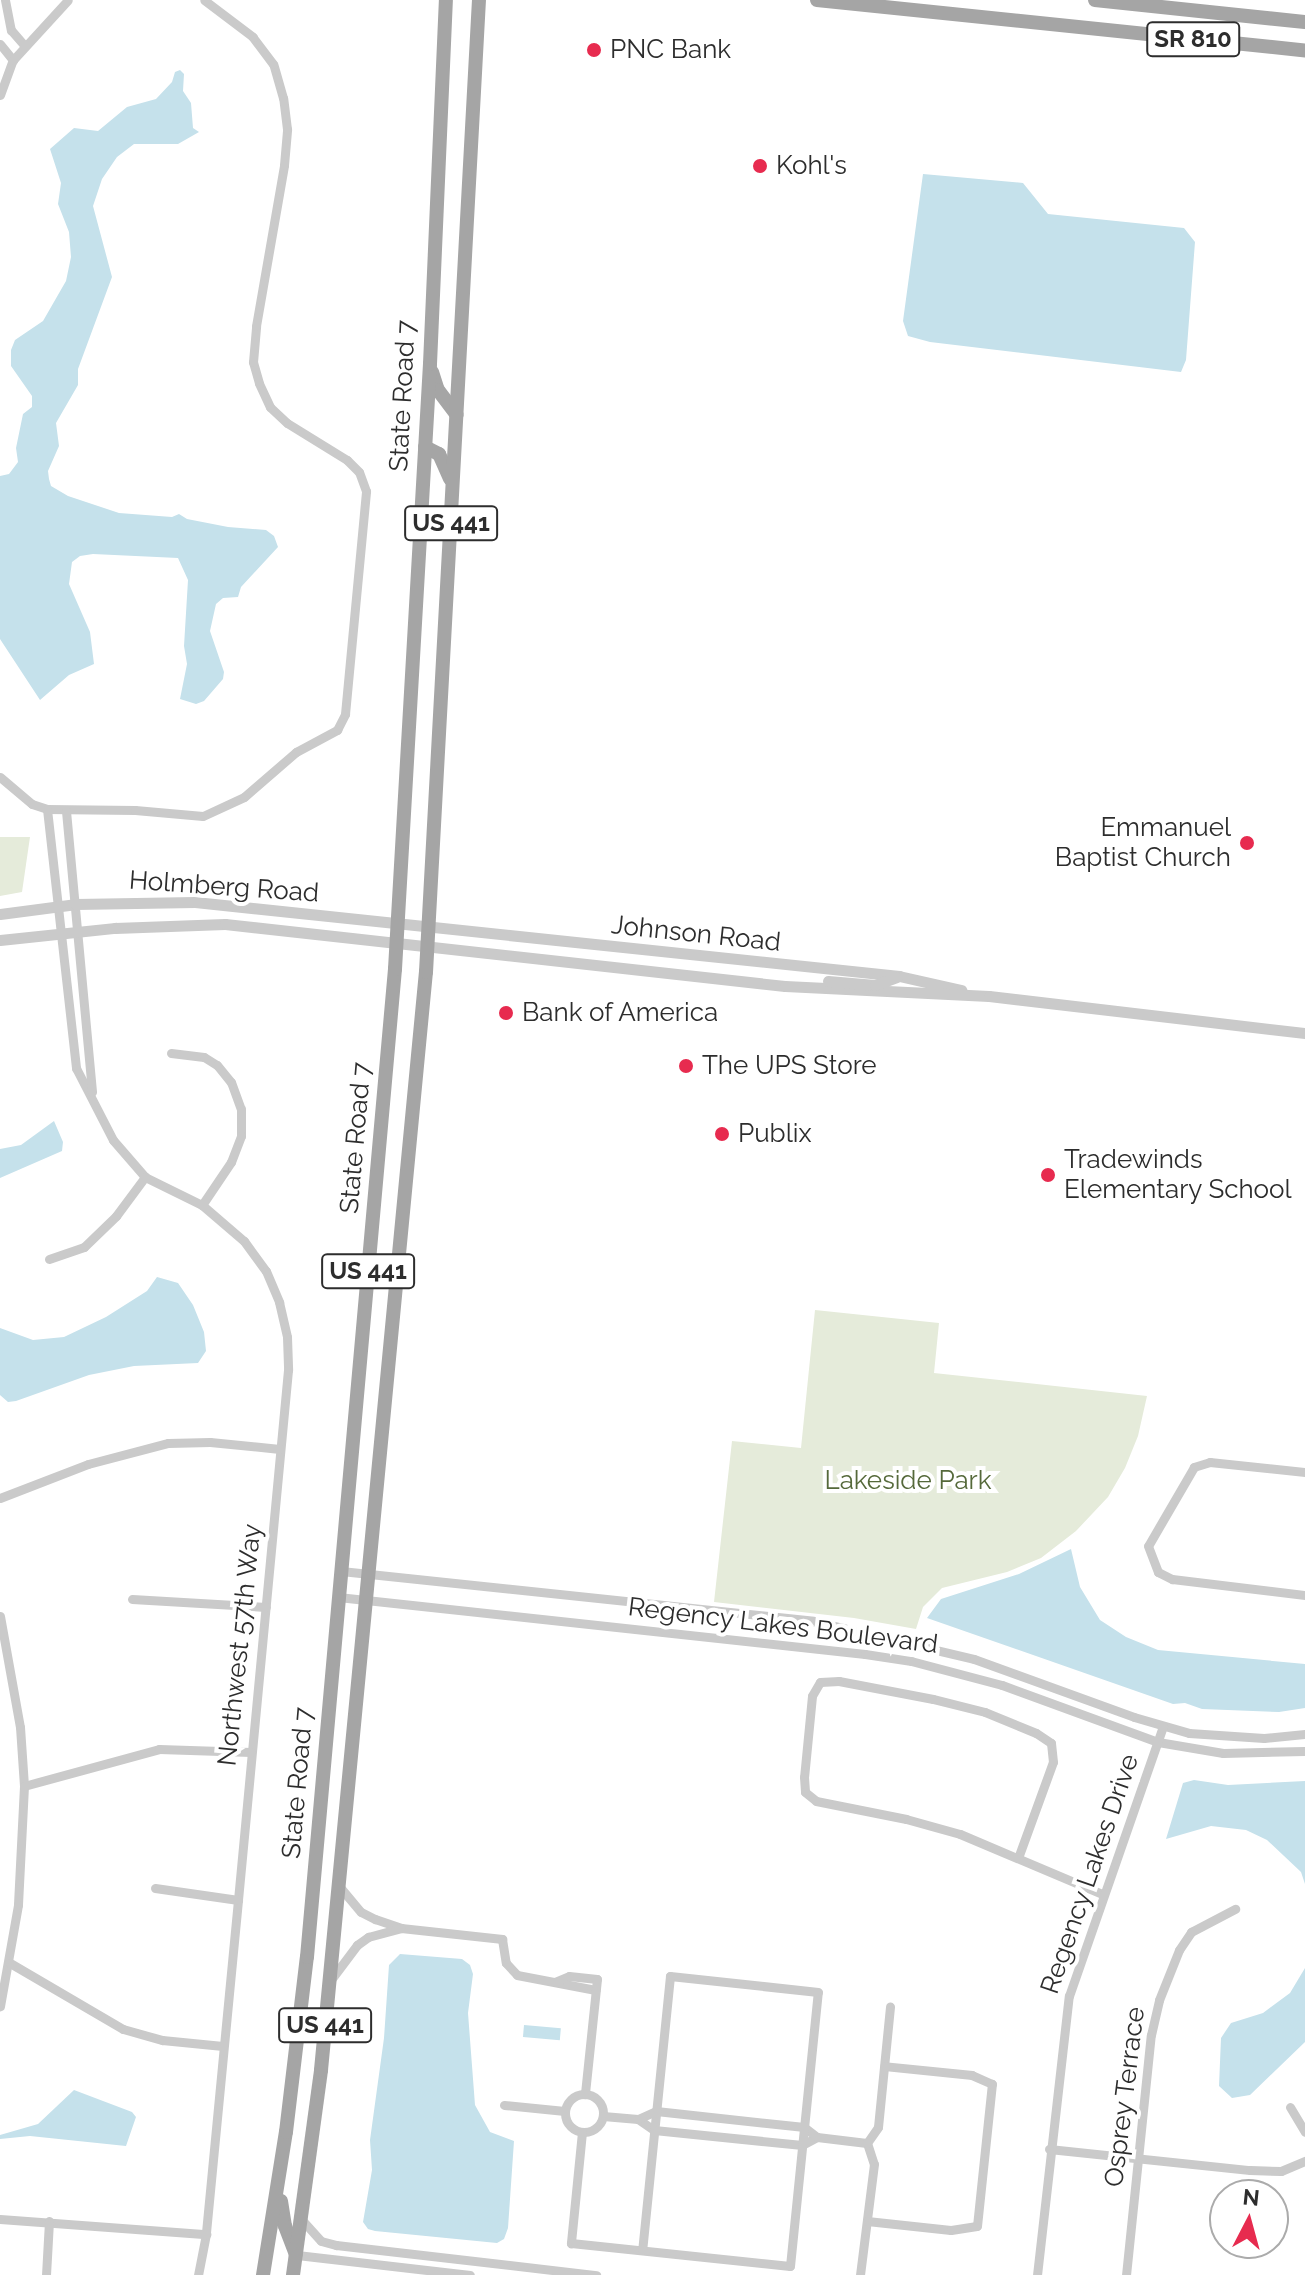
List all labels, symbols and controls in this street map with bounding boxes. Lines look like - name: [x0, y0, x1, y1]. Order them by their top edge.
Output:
- road number: SR 810: [1145, 19, 1241, 59]
- place label: PNC Bank: [610, 34, 731, 66]
- marker: PNC Bank: [585, 41, 603, 59]
- place label: Kohl's: [776, 150, 847, 182]
- marker: Kohl's: [751, 157, 769, 175]
- street label: State Road 7: [383, 319, 423, 473]
- road number: US 441: [403, 503, 499, 543]
- place label: Emmanuel Baptist Church: [1055, 812, 1231, 874]
- marker: Emmanuel Baptist Church: [1238, 834, 1256, 852]
- street label: Holmberg Road: [128, 865, 320, 909]
- street label: Johnson Road: [610, 910, 782, 958]
- place label: Bank of America: [522, 997, 719, 1029]
- marker: Bank of America: [497, 1004, 515, 1022]
- place label: The UPS Store: [702, 1050, 877, 1082]
- marker: The UPS Store: [677, 1057, 695, 1075]
- street label: State Road 7: [334, 1061, 378, 1215]
- place label: Publix: [738, 1118, 812, 1150]
- marker: Publix: [713, 1125, 731, 1143]
- place label: Tradewinds Elementary School: [1064, 1144, 1292, 1206]
- marker: Tradewinds Elementary School: [1039, 1166, 1057, 1184]
- road number: US 441: [320, 1251, 416, 1291]
- park label: Lakeside Park: [824, 1465, 992, 1497]
- street label: Northwest 57th Way: [212, 1522, 268, 1768]
- street label: Regency Lakes Boulevard: [626, 1591, 940, 1661]
- street label: State Road 7: [276, 1706, 320, 1860]
- street label: Regency Lakes Drive: [1034, 1750, 1146, 1998]
- road number: US 441: [277, 2005, 373, 2045]
- street label: Osprey Terrace: [1098, 2005, 1152, 2189]
- north arrow: [1209, 2179, 1289, 2259]
- text: N: [1242, 2183, 1261, 2211]

